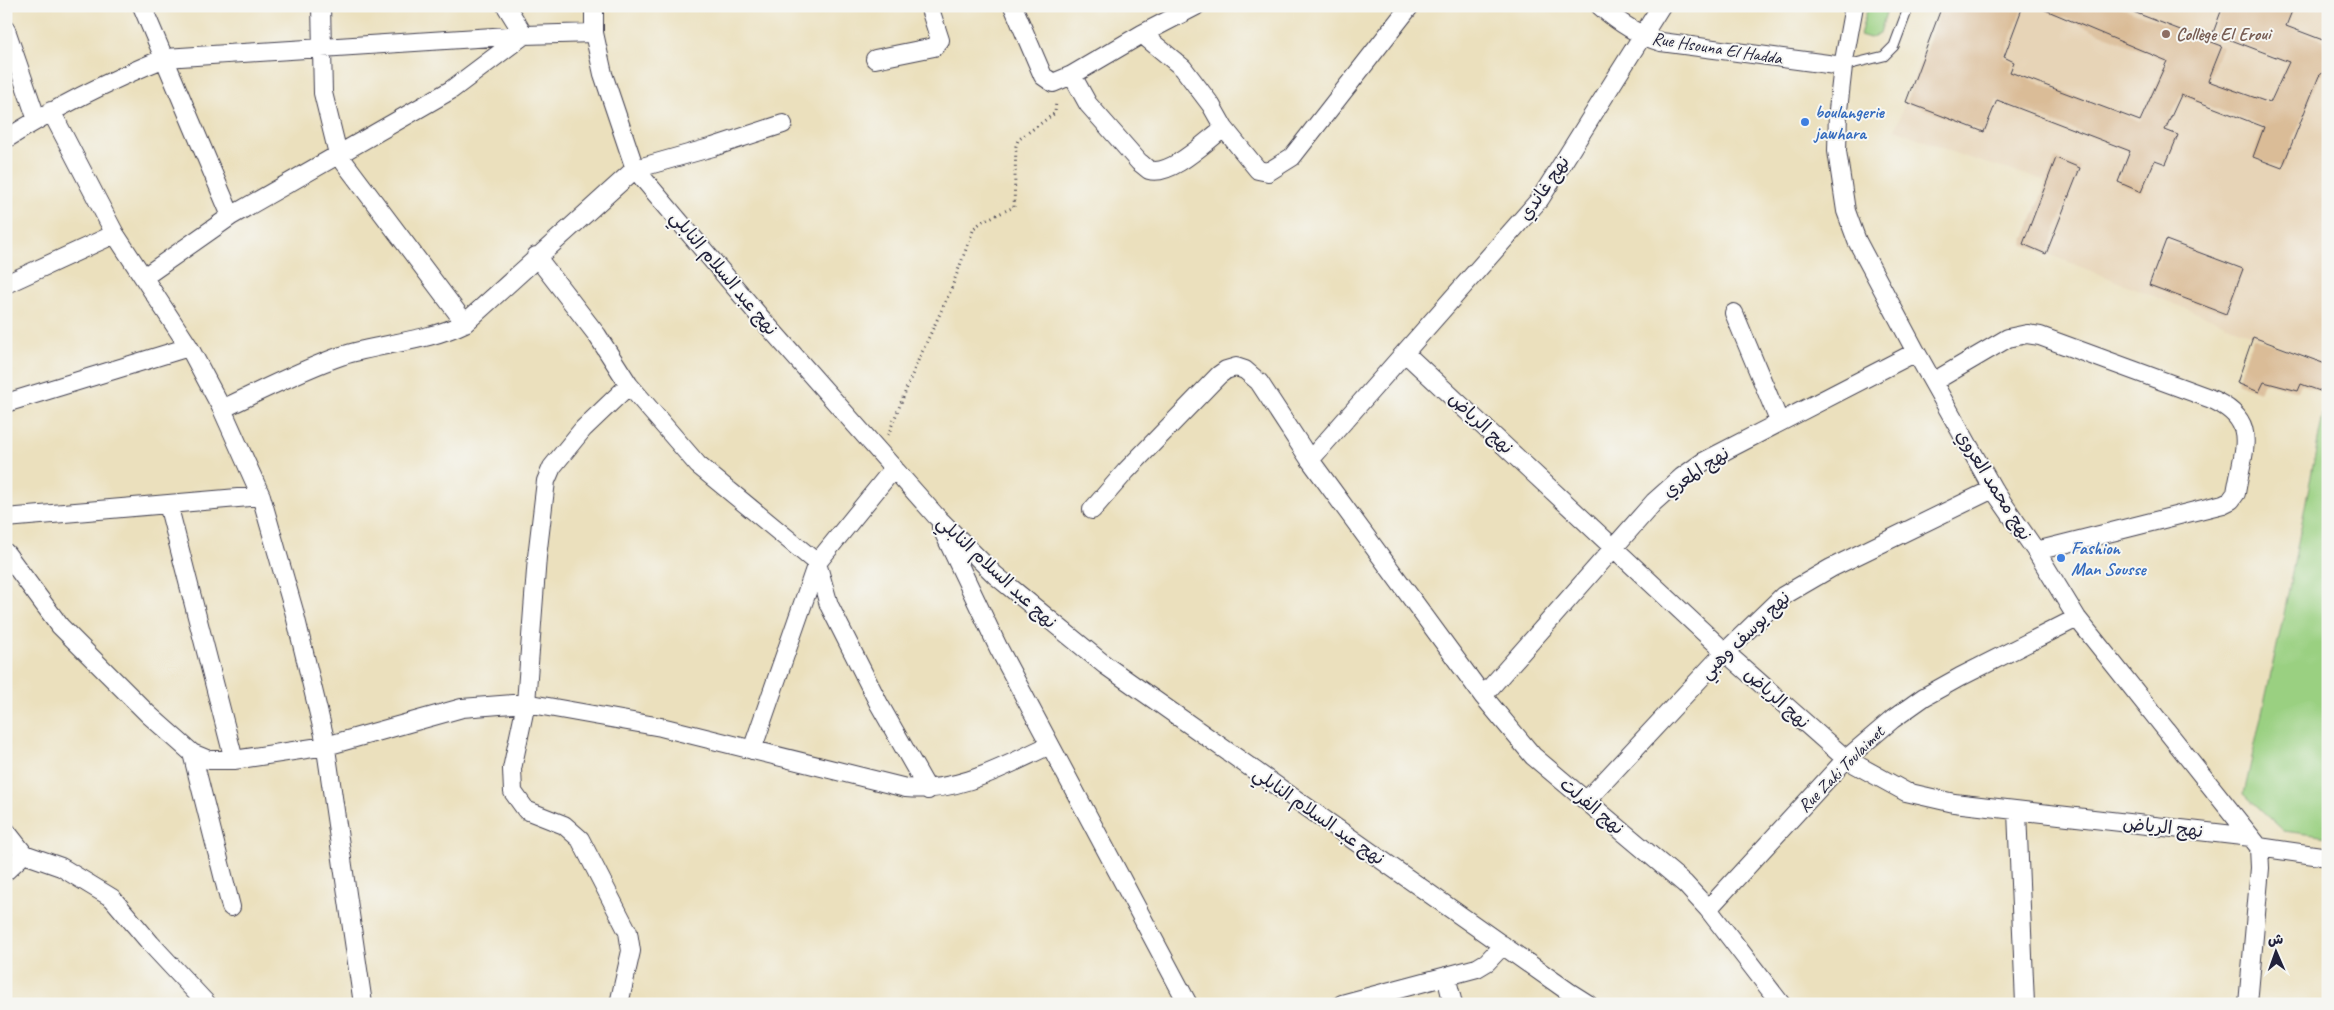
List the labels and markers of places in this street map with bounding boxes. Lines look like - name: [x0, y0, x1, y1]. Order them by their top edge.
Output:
- place label: Collège El Eroui: [2176, 23, 2273, 45]
- marker: Collège El Eroui: [2160, 28, 2172, 40]
- place label: boulangerie jawhara: [1813, 101, 1886, 144]
- marker: boulangerie jawhara: [1799, 116, 1811, 128]
- place label: Fashion Man Sousse: [2071, 537, 2147, 580]
- marker: Fashion Man Sousse: [2055, 552, 2067, 564]

